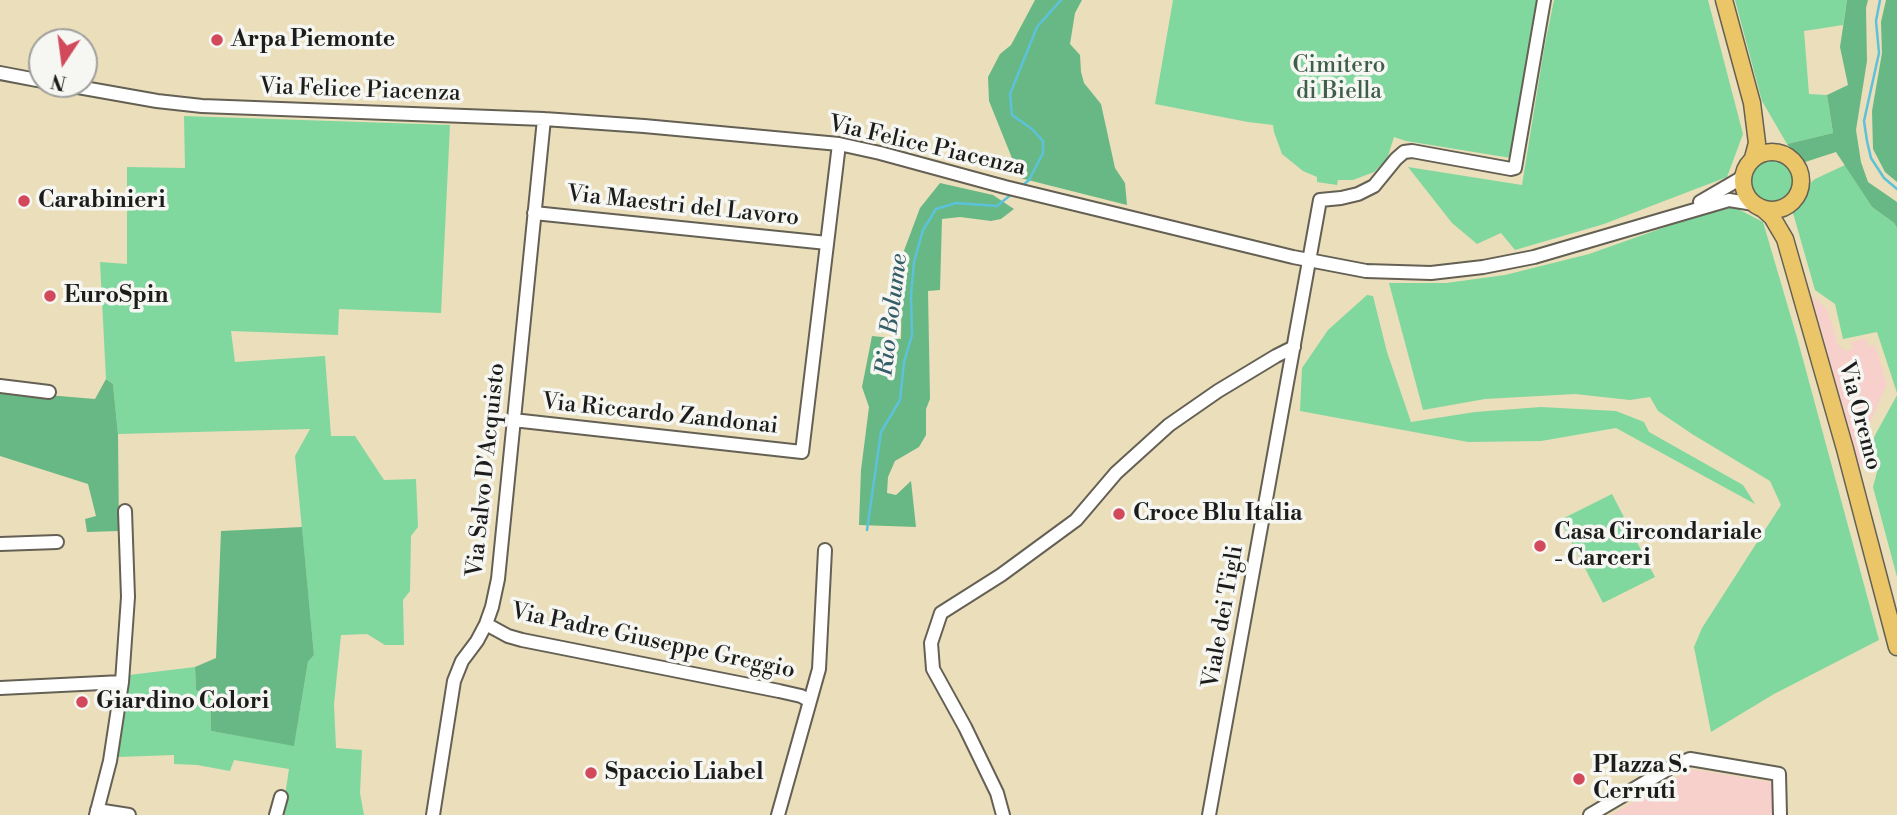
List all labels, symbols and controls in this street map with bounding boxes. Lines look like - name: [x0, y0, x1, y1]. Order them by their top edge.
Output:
- place label: Arpa Piemonte: [231, 26, 395, 54]
- north arrow: [28, 28, 98, 98]
- marker: Arpa Piemonte: [209, 32, 225, 48]
- park label: Cimitero di Biella: [1292, 52, 1386, 106]
- text: N: [49, 68, 69, 95]
- street label: Via Felice Piacenza: [259, 74, 461, 108]
- street label: Via Felice Piacenza: [826, 111, 1028, 183]
- street label: Via Maestri del Lavoro: [566, 181, 800, 233]
- place label: Carabinieri: [38, 187, 166, 215]
- marker: Carabinieri: [16, 193, 32, 209]
- water label: Rio Bolume: [871, 252, 915, 378]
- place label: EuroSpin: [64, 282, 168, 310]
- marker: EuroSpin: [42, 288, 58, 304]
- street label: Via Oremo: [1831, 359, 1887, 473]
- street label: Via Salvo D'Acquisto: [462, 362, 512, 578]
- street label: Via Riccardo Zandonai: [541, 389, 779, 441]
- place label: Croce Blu Italia: [1133, 500, 1302, 528]
- marker: Croce Blu Italia: [1111, 506, 1127, 522]
- place label: Casa Circondariale - Carceri: [1554, 519, 1762, 573]
- marker: Casa Circondariale - Carceri: [1532, 538, 1548, 554]
- street label: Viale dei Tigli: [1198, 543, 1250, 691]
- street label: Via Padre Giuseppe Greggio: [509, 598, 797, 686]
- place label: Giardino Colori: [96, 688, 269, 716]
- marker: Giardino Colori: [74, 694, 90, 710]
- place label: PIazza S. Cerruti: [1593, 752, 1688, 806]
- place label: Spaccio Liabel: [605, 759, 763, 787]
- marker: Spaccio Liabel: [583, 765, 599, 781]
- marker: PIazza S. Cerruti: [1571, 771, 1587, 787]

